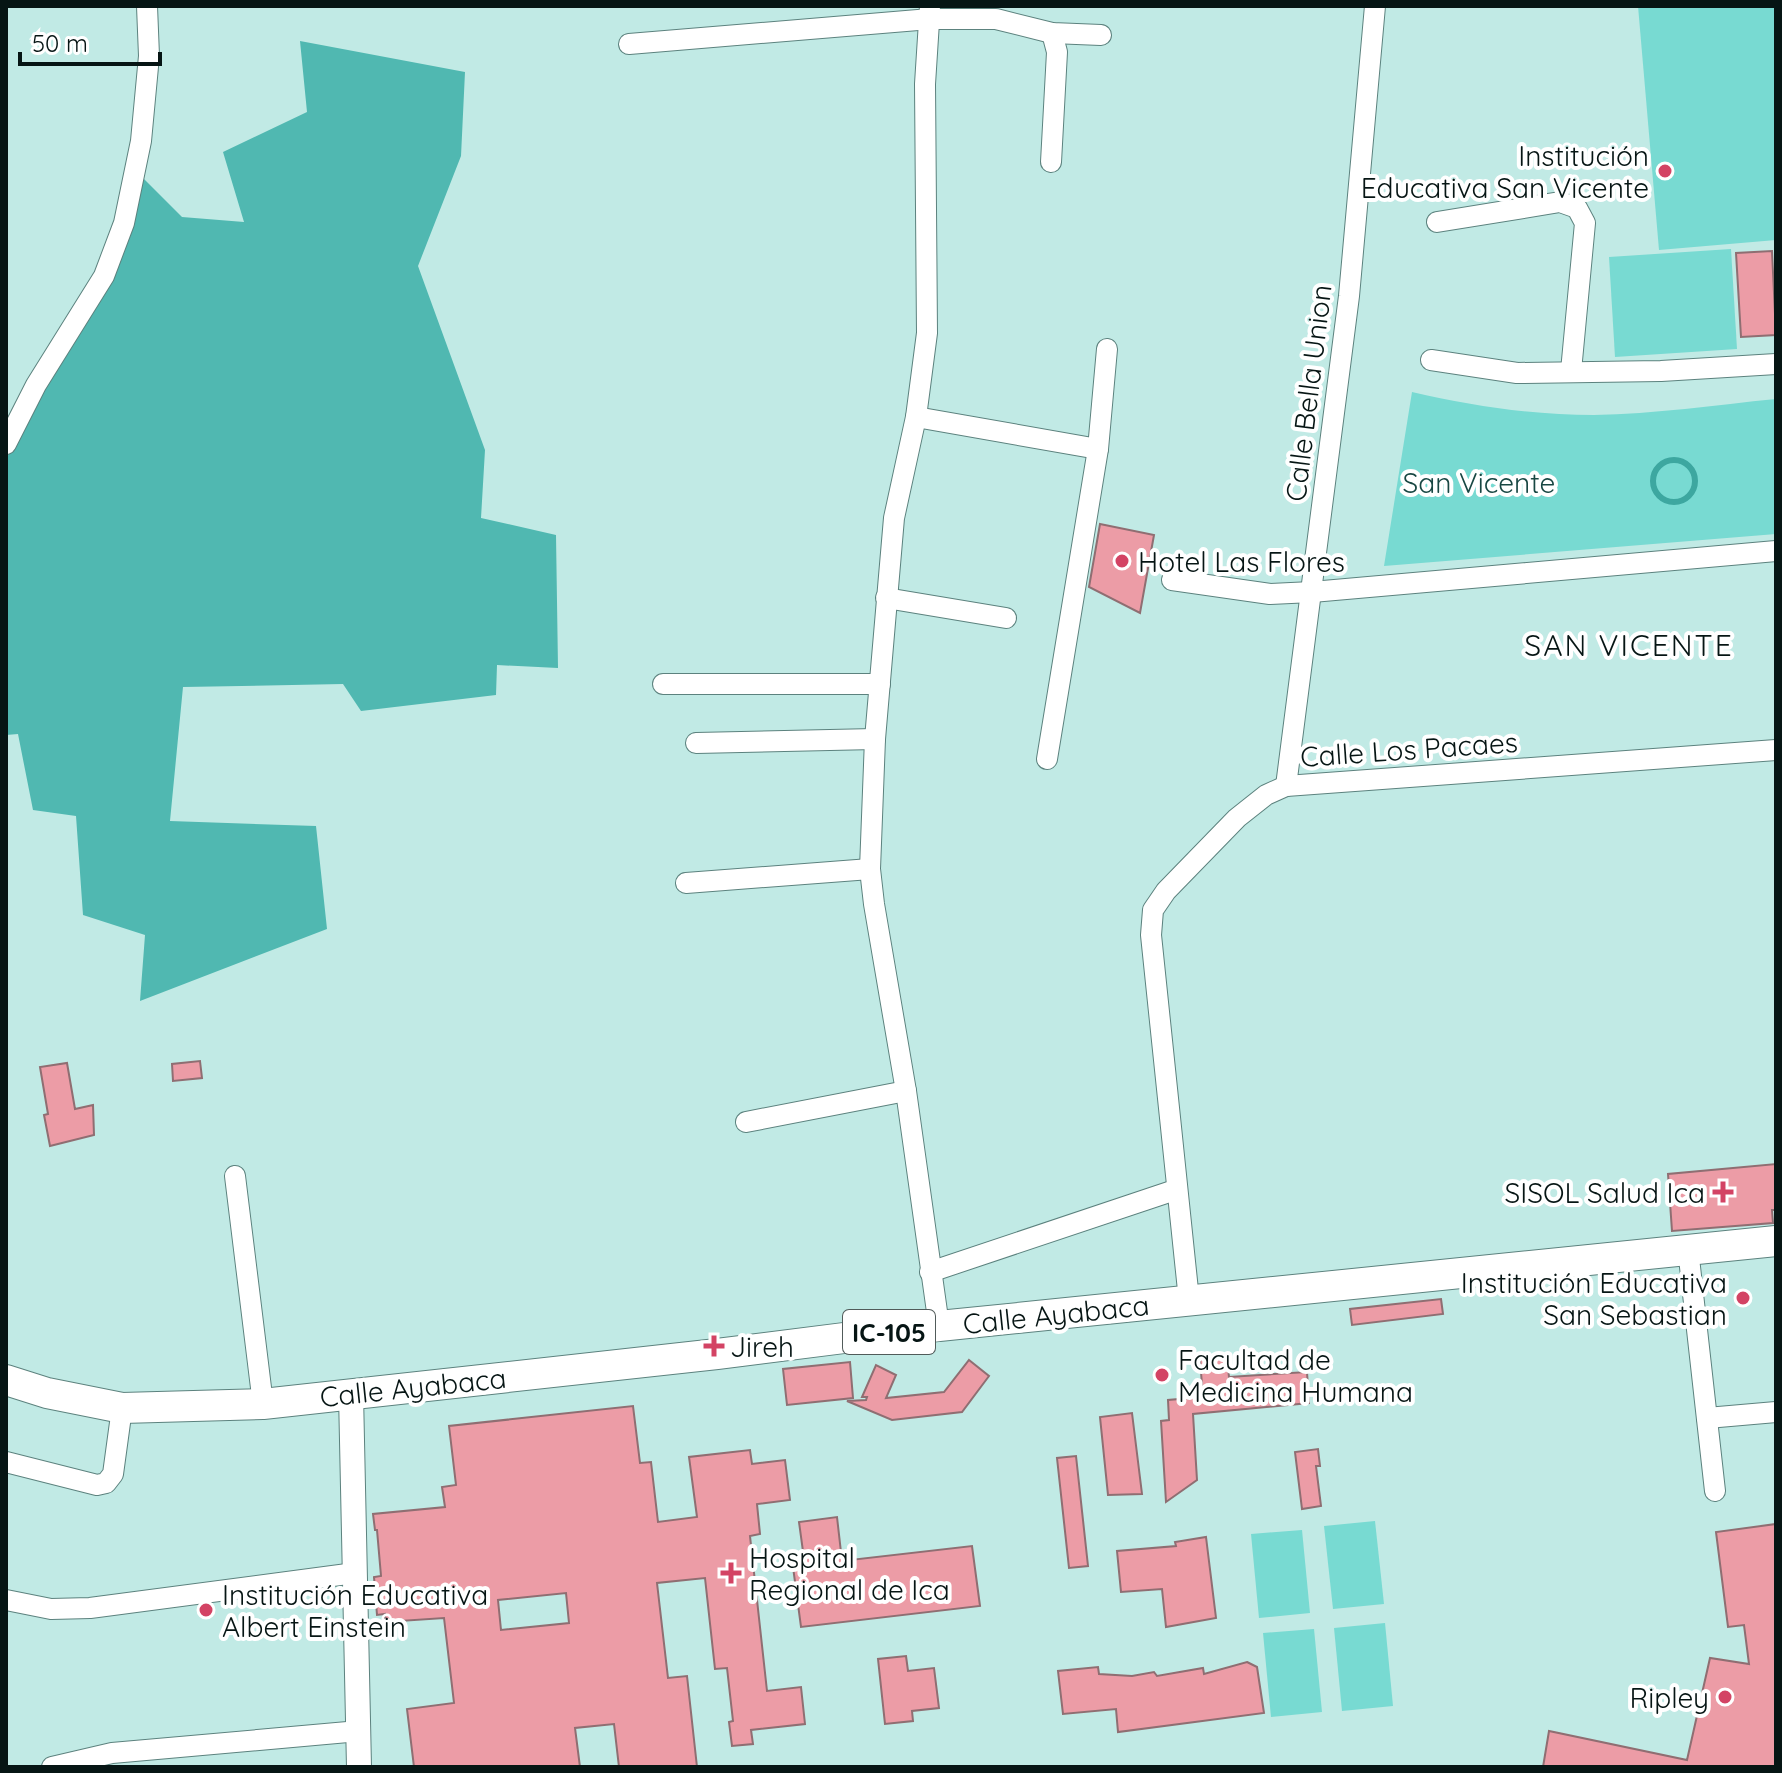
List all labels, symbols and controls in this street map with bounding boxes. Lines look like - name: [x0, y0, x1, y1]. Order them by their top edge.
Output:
- scale bar: [20, 16, 160, 66]
- text: 50 m: [32, 28, 88, 58]
- place label: Institución Educativa San Vicente: [1361, 138, 1649, 205]
- marker: Institución Educativa San Vicente: [1656, 162, 1674, 180]
- street label: Calle Bella Union: [1277, 283, 1339, 503]
- park label: San Vicente: [1403, 465, 1555, 500]
- place label: Hotel Las Flores: [1138, 544, 1345, 579]
- marker: Hotel Las Flores: [1113, 552, 1131, 570]
- district label: SAN VICENTE: [1524, 626, 1734, 664]
- street label: Calle Los Pacaes: [1299, 724, 1519, 774]
- place label: SISOL Salud Ica: [1505, 1175, 1705, 1210]
- marker: SISOL Salud Ica: [1712, 1181, 1734, 1203]
- place label: Institución Educativa San Sebastian: [1461, 1265, 1727, 1332]
- street label: Calle Ayabaca: [961, 1287, 1151, 1341]
- marker: Institución Educativa San Sebastian: [1734, 1289, 1752, 1307]
- road number: IC-105: [843, 1310, 935, 1354]
- place label: Jireh: [730, 1329, 794, 1364]
- marker: Jireh: [705, 1337, 723, 1355]
- place label: Facultad de Medicina Humana: [1178, 1342, 1413, 1409]
- street label: Calle Ayabaca: [318, 1360, 508, 1414]
- marker: Facultad de Medicina Humana: [1153, 1366, 1171, 1384]
- place label: Hospital Regional de Ica: [749, 1540, 950, 1607]
- marker: Hospital Regional de Ica: [720, 1562, 742, 1584]
- place label: Institución Educativa Albert Einstein: [222, 1577, 488, 1644]
- marker: Institución Educativa Albert Einstein: [197, 1601, 215, 1619]
- place label: Ripley: [1630, 1680, 1709, 1715]
- marker: Ripley: [1716, 1688, 1734, 1706]

